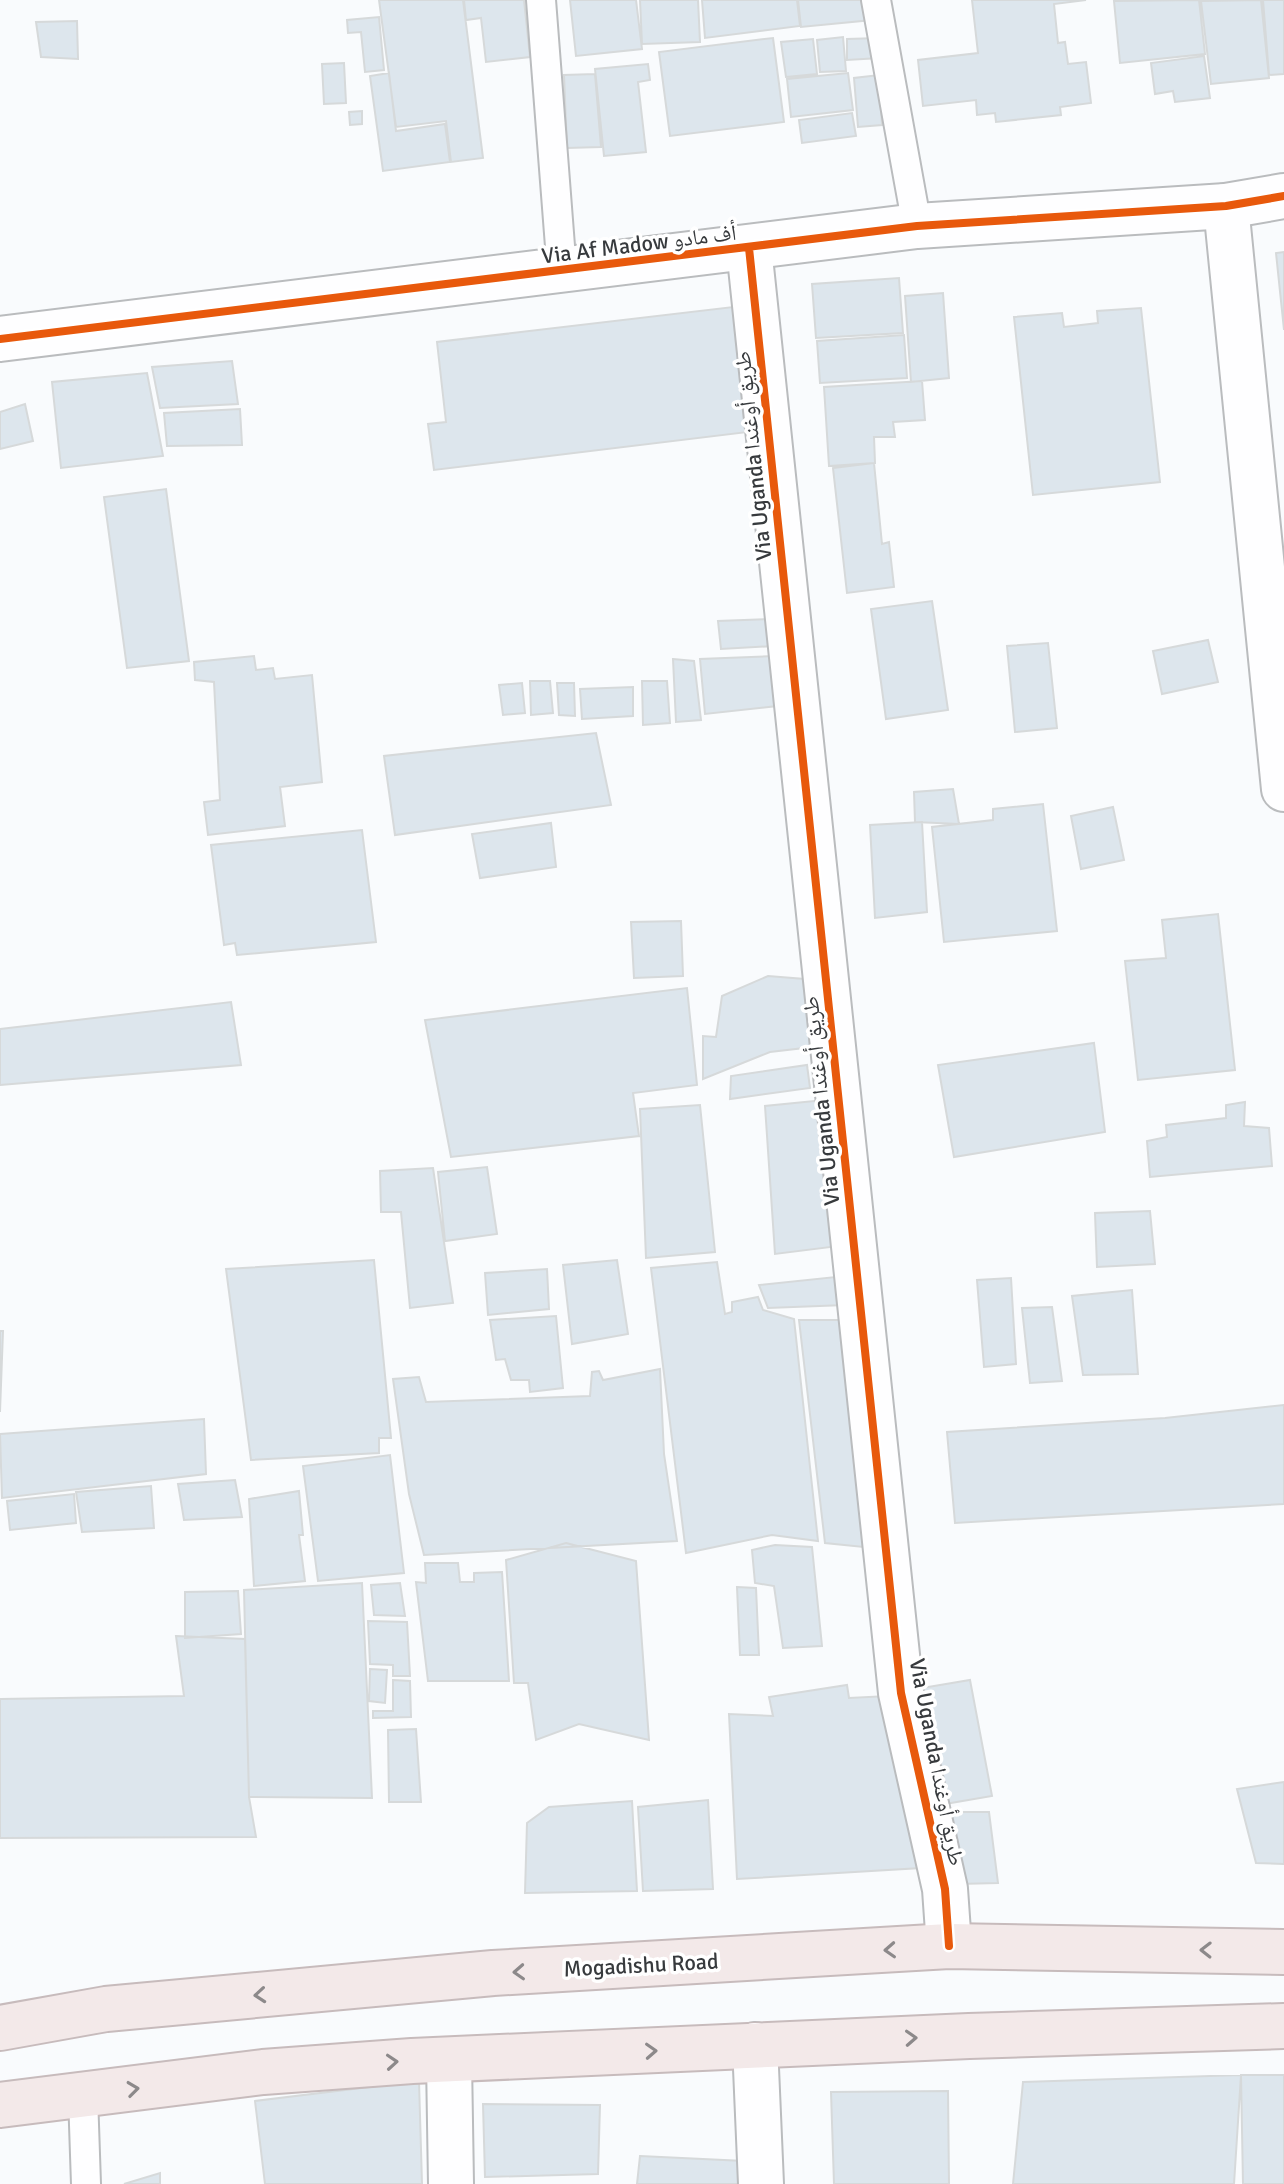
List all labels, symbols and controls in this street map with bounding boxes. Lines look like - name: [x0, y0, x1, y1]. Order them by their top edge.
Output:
- street label: Via Af Madow أف مادو: [540, 219, 738, 269]
- street label: Via Uganda طريق أوغندا: [729, 350, 777, 562]
- street label: Via Uganda طريق أوغندا: [797, 995, 845, 1207]
- street label: Via Uganda طريق أوغندا: [904, 1656, 970, 1868]
- one-way arrow: [883, 1941, 896, 1958]
- one-way arrow: [1199, 1942, 1212, 1959]
- street label: Mogadishu Road: [563, 1947, 719, 1983]
- one-way arrow: [512, 1963, 525, 1980]
- one-way arrow: [253, 1986, 266, 2003]
- one-way arrow: [905, 2030, 918, 2047]
- one-way arrow: [645, 2042, 658, 2059]
- one-way arrow: [385, 2054, 398, 2071]
- one-way arrow: [126, 2081, 140, 2098]

